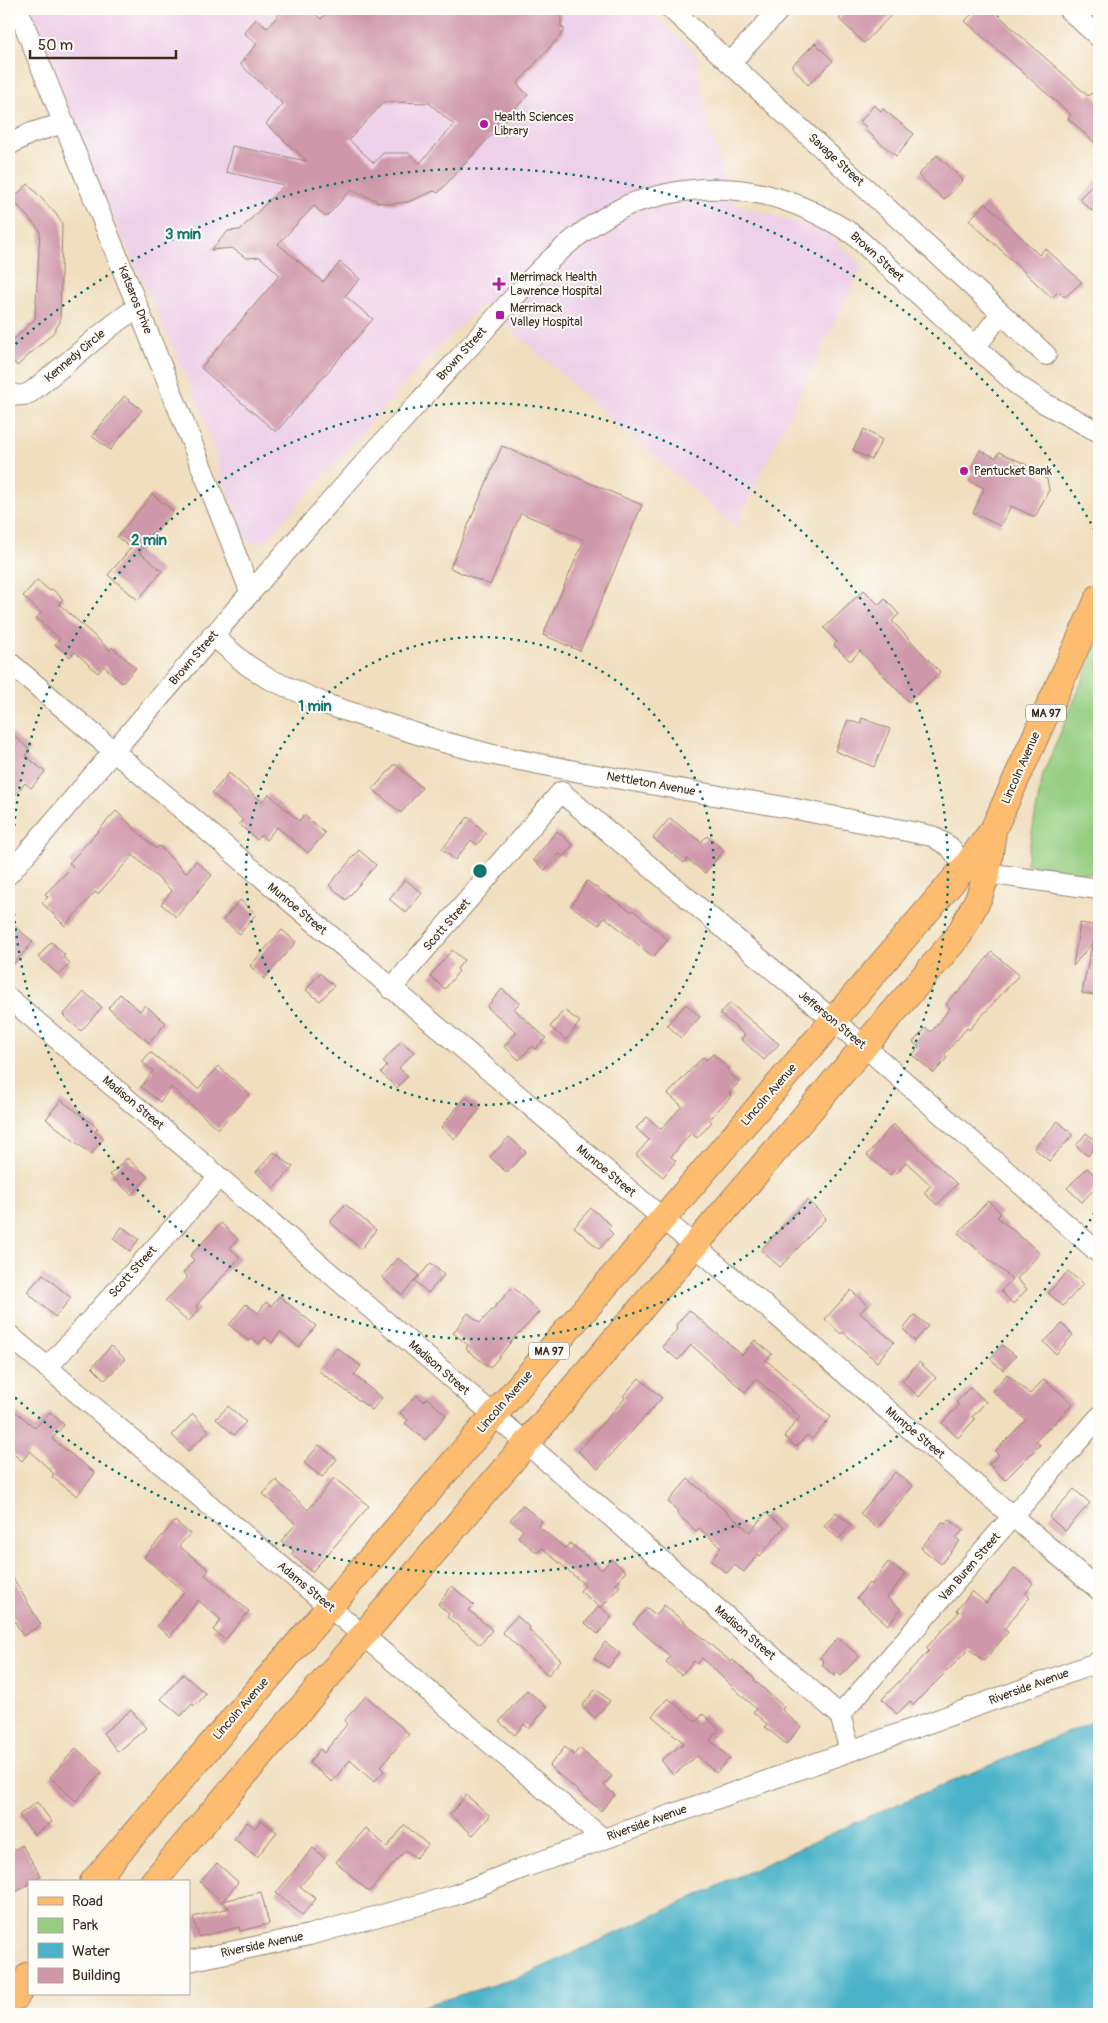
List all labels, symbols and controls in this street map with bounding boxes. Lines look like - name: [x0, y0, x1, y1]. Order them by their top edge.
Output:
- scale bar: [30, 28, 176, 60]
- text: 50 m: [38, 36, 73, 55]
- place label: Health Sciences Library: [494, 110, 574, 139]
- marker: Health Sciences Library: [478, 118, 490, 130]
- street label: Savage Street: [805, 130, 867, 190]
- text: 3 min: [165, 225, 201, 244]
- street label: Brown Street: [847, 229, 907, 285]
- street label: Katsaros Drive: [115, 264, 156, 336]
- place label: Merrimack Health Lawrence Hospital: [510, 270, 602, 299]
- marker: Merrimack Health Lawrence Hospital: [492, 277, 506, 291]
- place label: Merrimack Valley Hospital: [510, 301, 583, 330]
- marker: Merrimack Valley Hospital: [494, 309, 506, 321]
- street label: Brown Street: [434, 324, 490, 384]
- street label: Kennedy Circle: [42, 326, 108, 386]
- place label: Pentucket Bank: [974, 464, 1052, 479]
- marker: Pentucket Bank: [958, 465, 970, 477]
- text: 2 min: [131, 531, 167, 550]
- street label: Brown Street: [166, 628, 222, 688]
- text: 1 min: [298, 697, 332, 716]
- road number: MA 97: [1026, 704, 1066, 721]
- street label: Lincoln Avenue: [998, 730, 1044, 806]
- street label: Nettleton Avenue: [605, 769, 697, 799]
- centre of rings: [471, 862, 489, 880]
- street label: Munroe Street: [264, 880, 330, 938]
- street label: Scott Street: [420, 896, 474, 954]
- street label: Jefferson Street: [795, 987, 869, 1053]
- street label: Lincoln Avenue: [738, 1061, 800, 1129]
- street label: Madison Street: [99, 1073, 167, 1133]
- street label: Munroe Street: [573, 1142, 639, 1200]
- street label: Scott Street: [106, 1243, 160, 1301]
- street label: Madison Street: [405, 1337, 473, 1399]
- road number: MA 97: [529, 1342, 569, 1360]
- street label: Lincoln Avenue: [474, 1368, 536, 1436]
- street label: Munroe Street: [882, 1404, 948, 1462]
- street label: Van Buren Street: [936, 1529, 1004, 1604]
- street label: Adams Street: [274, 1559, 338, 1615]
- street label: Madison Street: [711, 1602, 779, 1664]
- street label: Riverside Avenue: [987, 1666, 1071, 1708]
- street label: Lincoln Avenue: [210, 1675, 272, 1743]
- street label: Riverside Avenue: [605, 1802, 689, 1844]
- legend: [28, 1880, 190, 1996]
- text: Road: [72, 1892, 103, 1911]
- text: Park: [72, 1916, 99, 1935]
- street label: Riverside Avenue: [219, 1929, 305, 1961]
- text: Water: [72, 1942, 111, 1961]
- text: Building: [72, 1966, 120, 1985]

